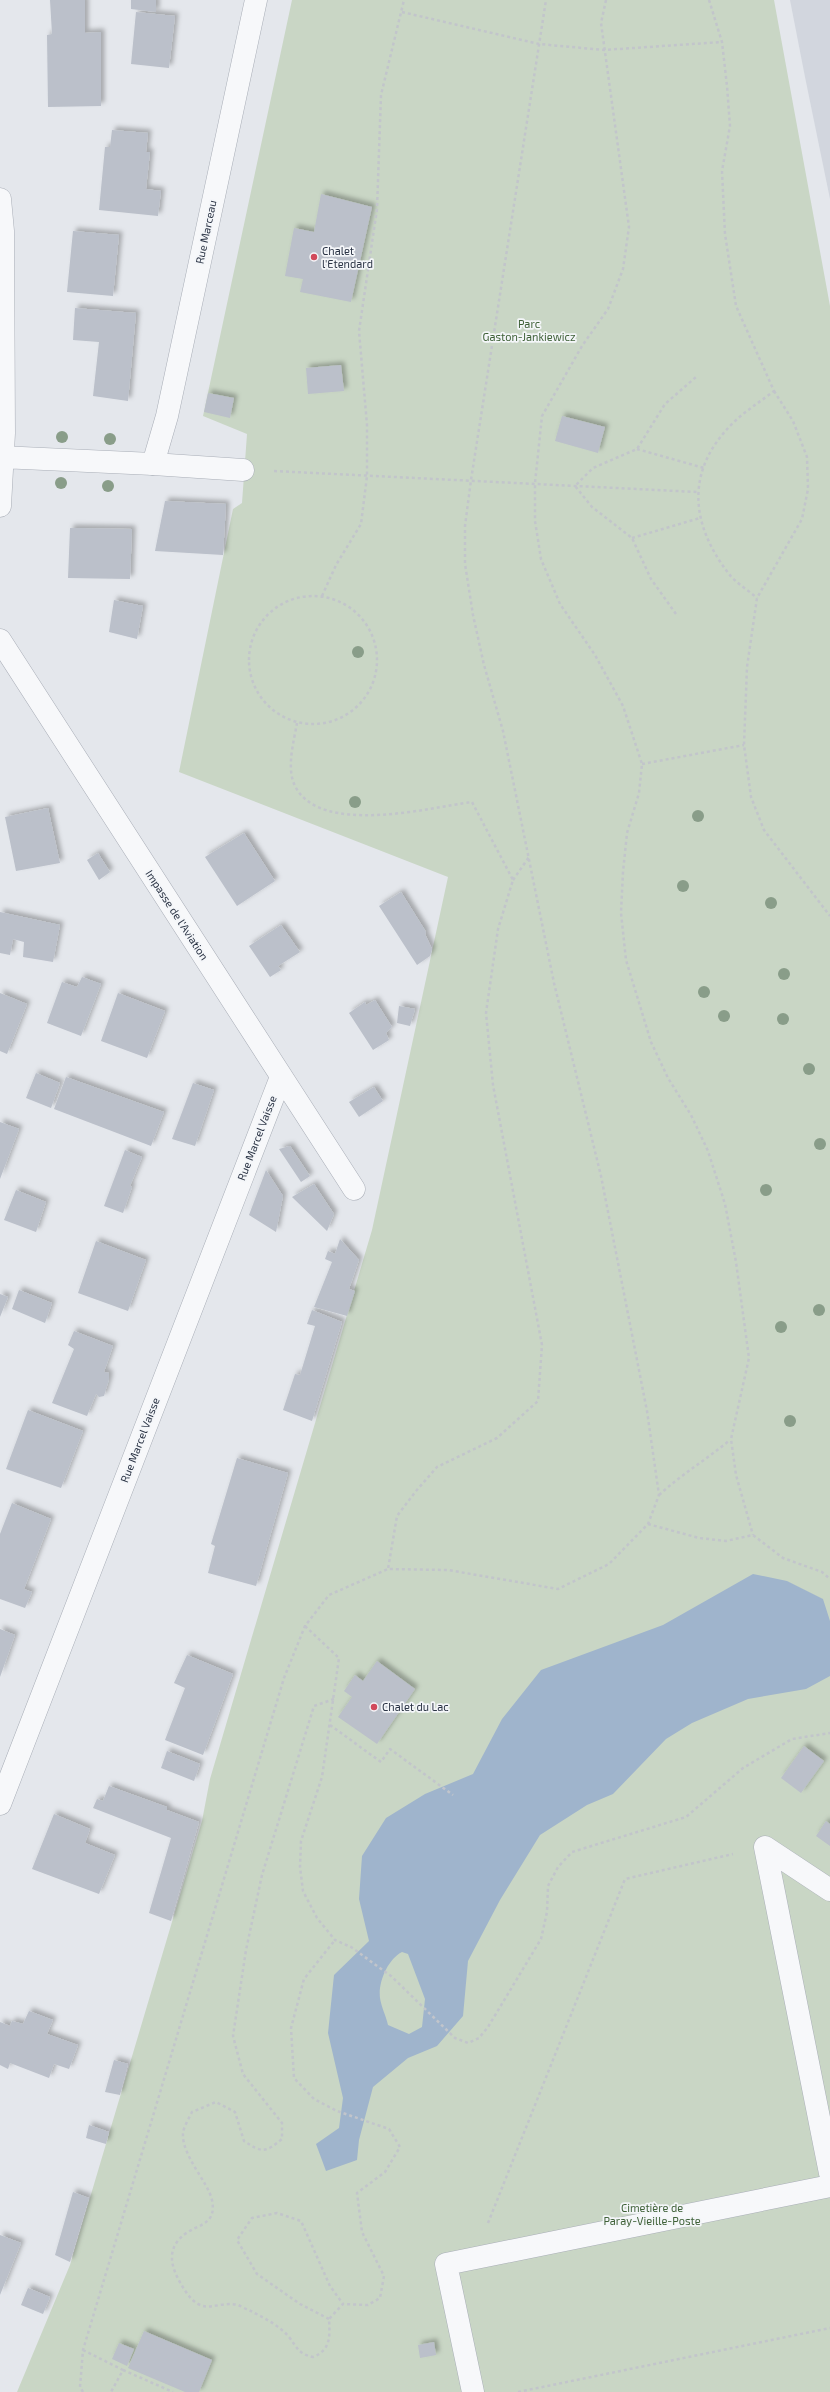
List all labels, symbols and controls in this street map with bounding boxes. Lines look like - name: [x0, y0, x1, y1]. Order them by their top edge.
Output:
- street label: Rue Marceau: [192, 199, 219, 265]
- place label: Chalet l'Etendard: [322, 244, 373, 270]
- marker: Chalet l'Etendard: [309, 252, 319, 262]
- park label: Parc Gaston-Jankiewicz: [482, 317, 576, 343]
- street label: Impasse de l'Aviation: [143, 867, 211, 962]
- street label: Rue Marcel Vaisse: [234, 1093, 279, 1182]
- street label: Rue Marcel Vaisse: [117, 1395, 162, 1484]
- place label: Chalet du Lac: [382, 1700, 449, 1713]
- marker: Chalet du Lac: [369, 1702, 379, 1712]
- park label: Cimetière de Paray-Vieille-Poste: [603, 2201, 701, 2227]

